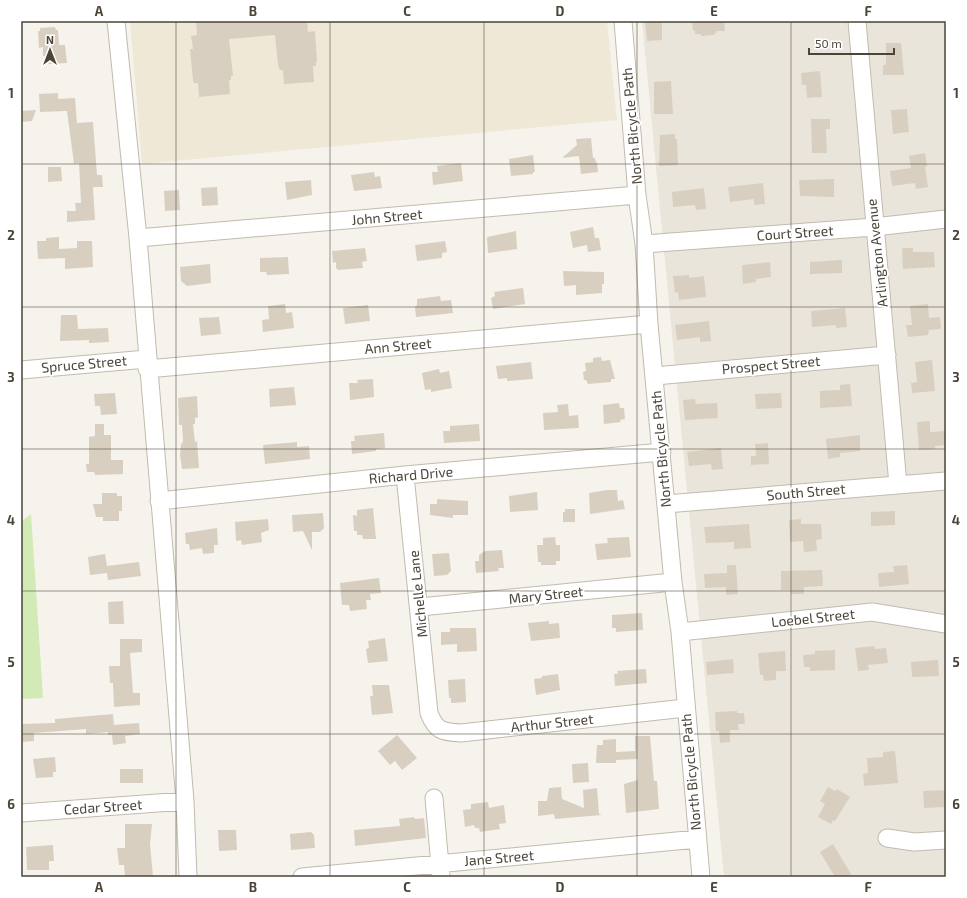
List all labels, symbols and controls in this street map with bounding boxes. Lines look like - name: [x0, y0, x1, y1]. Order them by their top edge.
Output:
- text: A: [95, 3, 104, 19]
- text: B: [249, 3, 257, 19]
- text: C: [403, 3, 411, 19]
- text: D: [556, 3, 565, 19]
- text: E: [710, 3, 718, 19]
- text: F: [864, 3, 872, 19]
- north arrow: [30, 30, 70, 70]
- scale bar: [809, 30, 894, 56]
- text: N: [46, 33, 54, 46]
- text: 50 m: [815, 36, 842, 50]
- street label: North Bicycle Path: [618, 67, 645, 185]
- text: 1: [8, 85, 14, 101]
- text: 1: [953, 85, 959, 101]
- street label: Arlington Avenue: [862, 198, 891, 308]
- street label: John Street: [351, 205, 423, 228]
- street label: Court Street: [756, 221, 834, 244]
- text: 2: [7, 227, 15, 243]
- text: 2: [952, 227, 960, 243]
- street label: Ann Street: [364, 334, 432, 357]
- street label: Spruce Street: [40, 351, 127, 376]
- street label: Prospect Street: [721, 352, 821, 377]
- text: 3: [7, 369, 15, 385]
- text: 3: [952, 369, 960, 385]
- street label: North Bicycle Path: [647, 390, 674, 508]
- street label: Richard Drive: [368, 462, 454, 487]
- street label: South Street: [766, 480, 846, 503]
- text: 4: [7, 512, 15, 528]
- text: 4: [952, 512, 960, 528]
- street label: Michelle Lane: [404, 550, 431, 639]
- street label: Mary Street: [508, 582, 584, 607]
- street label: Loebel Street: [770, 605, 856, 630]
- text: 5: [7, 654, 15, 670]
- text: 5: [952, 654, 960, 670]
- street label: Arthur Street: [510, 710, 594, 735]
- street label: North Bicycle Path: [677, 713, 704, 831]
- street label: Cedar Street: [63, 795, 143, 818]
- text: 6: [7, 796, 15, 812]
- text: 6: [952, 796, 960, 812]
- street label: Jane Street: [463, 846, 535, 869]
- text: A: [95, 879, 104, 895]
- text: B: [249, 879, 257, 895]
- text: C: [403, 879, 411, 895]
- text: D: [556, 879, 565, 895]
- text: E: [710, 879, 718, 895]
- text: F: [864, 879, 872, 895]

